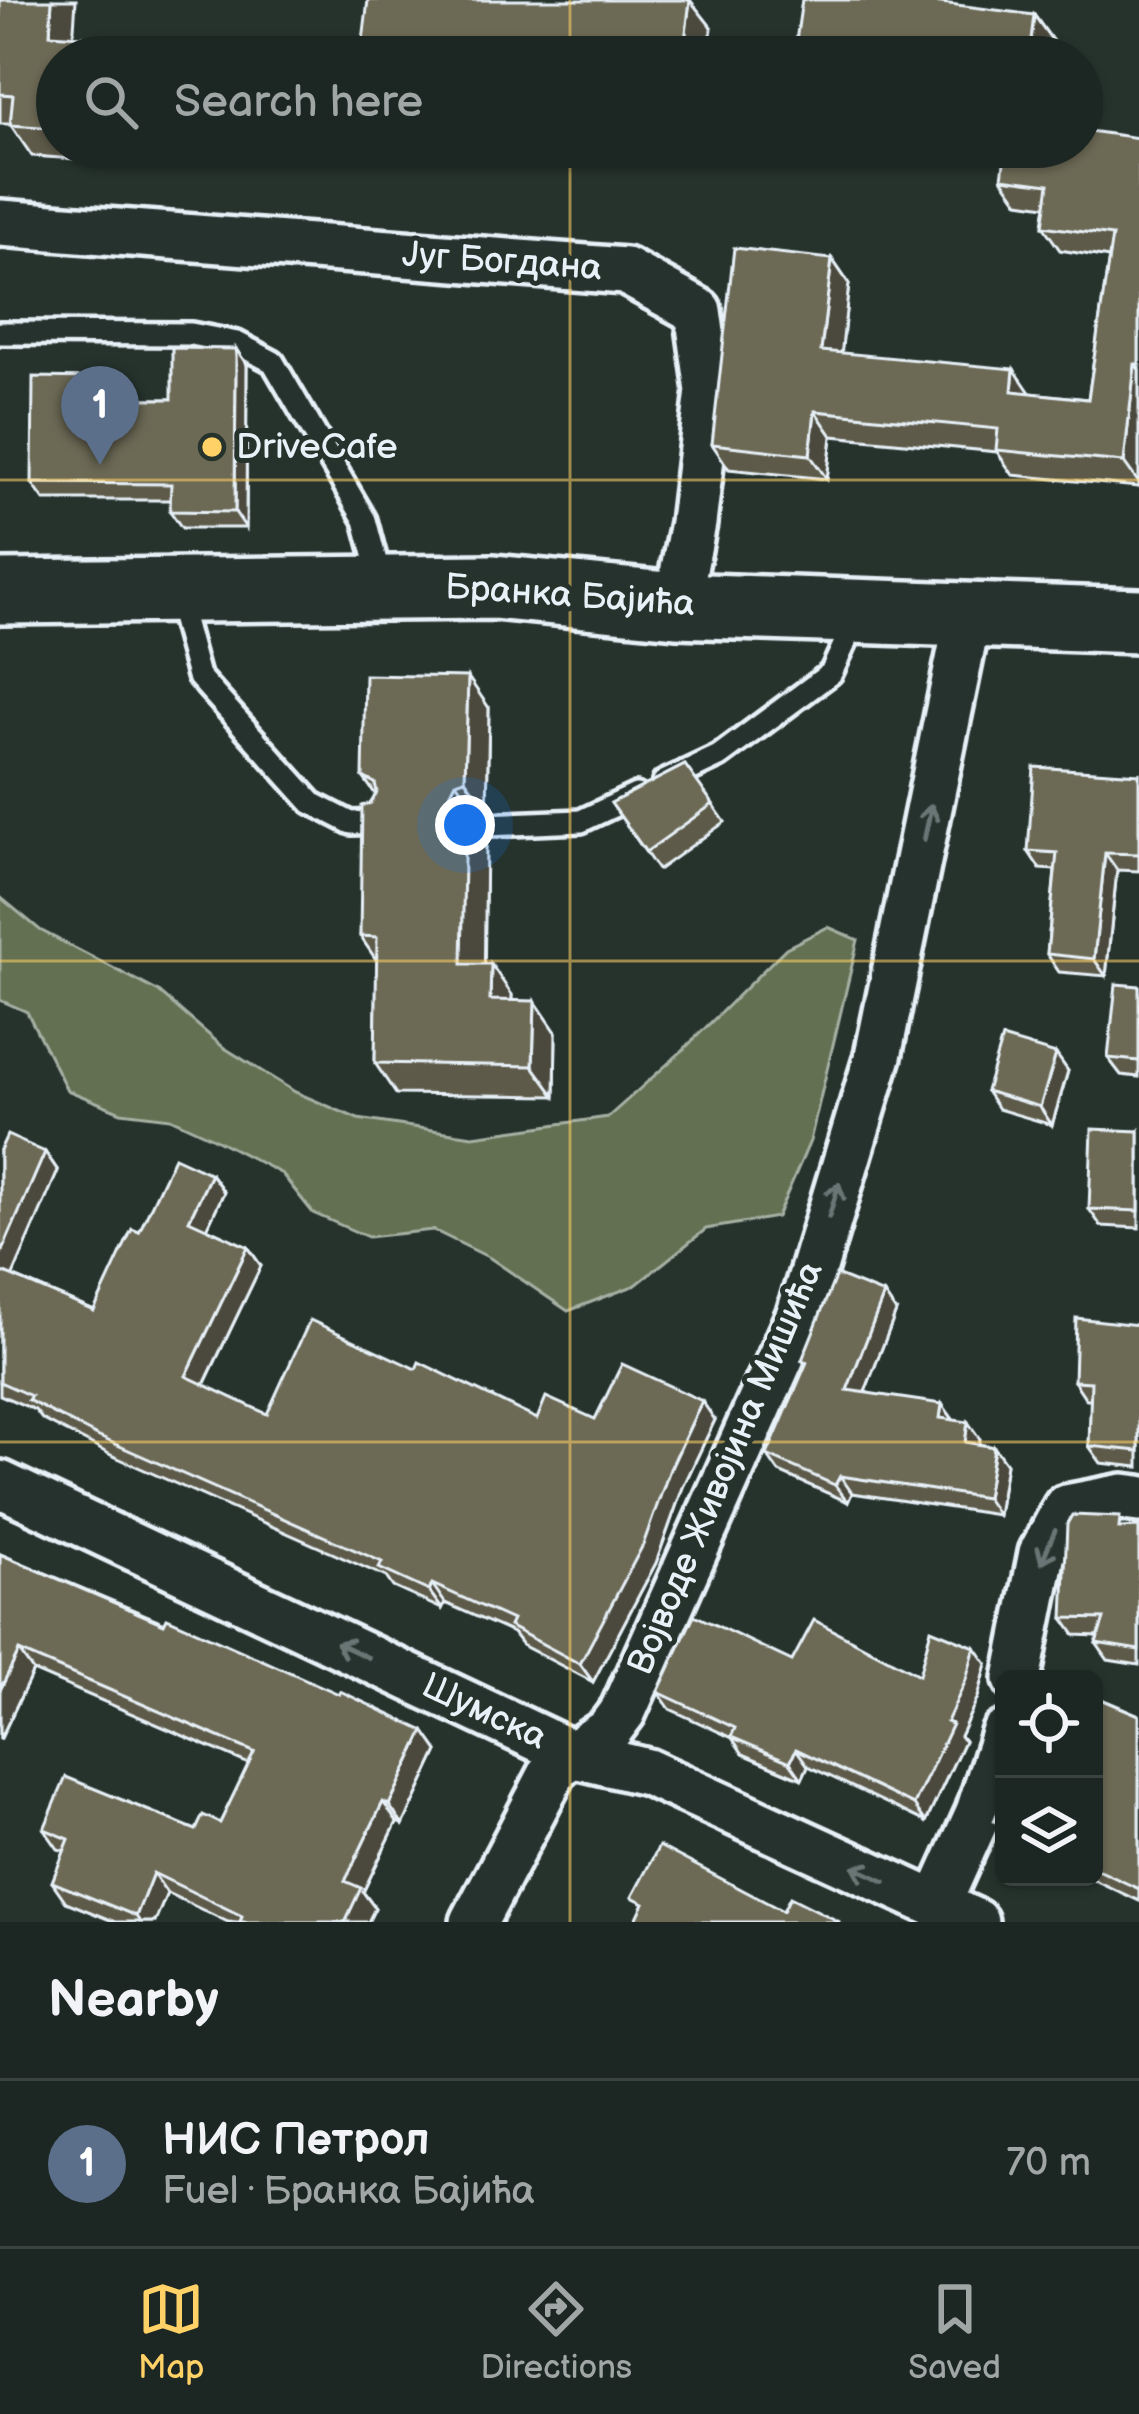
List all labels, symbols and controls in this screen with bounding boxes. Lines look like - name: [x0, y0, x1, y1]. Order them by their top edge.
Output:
- search box: [36, 36, 1103, 168]
- icon: search: [78, 69, 144, 135]
- text: Search here: [174, 75, 423, 130]
- street label: Југ Богдана: [401, 234, 603, 290]
- pin: 1: [61, 366, 139, 465]
- place label: DriveCafe: [236, 426, 398, 469]
- marker: DriveCafe: [199, 434, 225, 460]
- street label: Бранка Бајића: [444, 566, 696, 626]
- your location: [435, 795, 495, 855]
- one-way arrow: [918, 804, 940, 843]
- one-way arrow: [824, 1182, 846, 1220]
- street label: Војводе Живојина Мишића: [619, 1255, 833, 1681]
- one-way arrow: [1036, 1527, 1057, 1564]
- one-way arrow: [335, 1638, 371, 1660]
- street label: Шумска: [415, 1664, 553, 1760]
- map controls: [995, 1670, 1103, 1886]
- button: locate: [995, 1670, 1103, 1778]
- button: layers: [995, 1778, 1103, 1886]
- one-way arrow: [852, 1861, 888, 1883]
- text: Nearby: [48, 1970, 219, 2031]
- text: НИС Петрол: [162, 2113, 429, 2168]
- text: 1: [79, 2140, 95, 2187]
- text: 70 m: [1006, 2140, 1091, 2187]
- text: Fuel · Бранка Бајића: [162, 2168, 535, 2215]
- tab: Map: [138, 2276, 204, 2388]
- tab: Directions: [481, 2276, 632, 2388]
- tab: Saved: [908, 2276, 1001, 2388]

